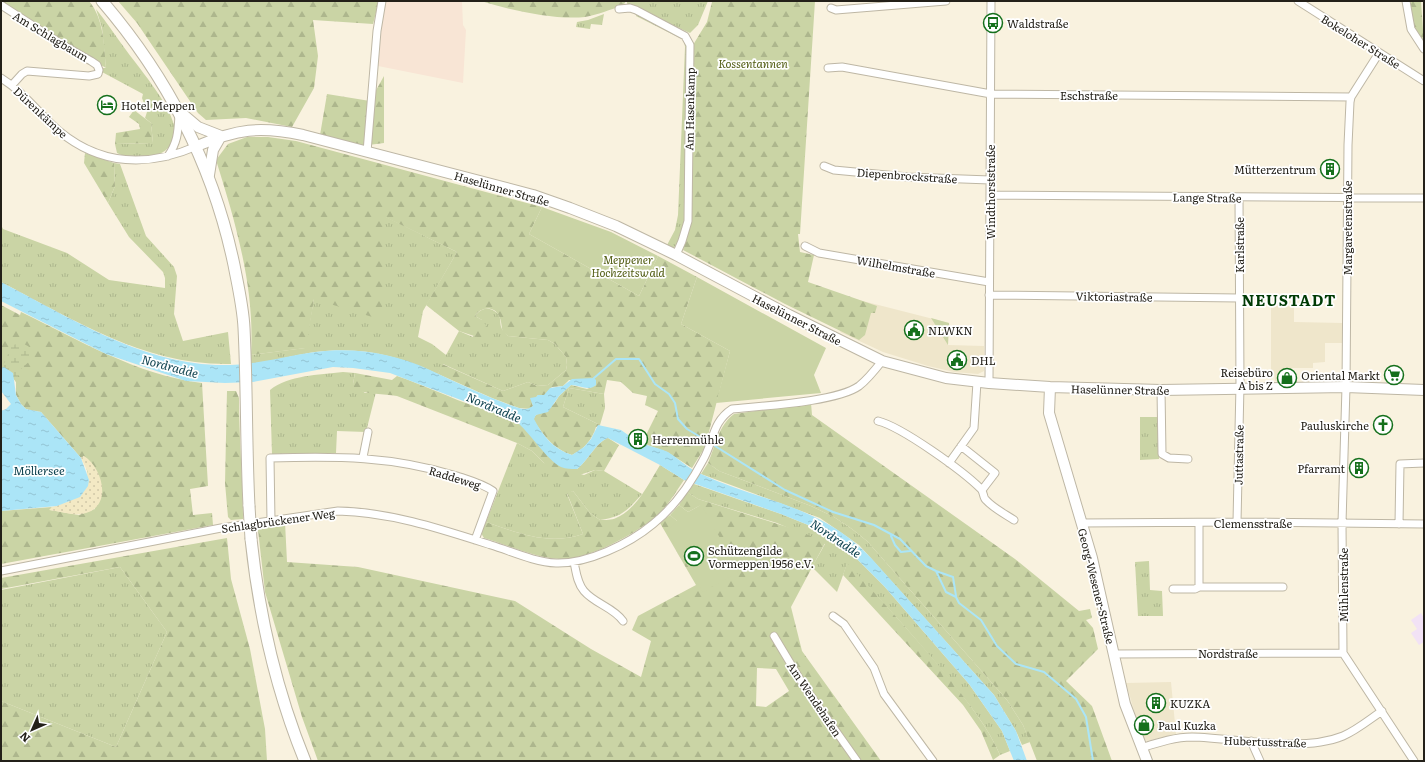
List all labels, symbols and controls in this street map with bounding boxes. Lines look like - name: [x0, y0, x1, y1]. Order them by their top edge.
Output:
- street label: Am Schlagbaum: [10, 7, 92, 65]
- street label: Bokeloher Straße: [1318, 10, 1404, 72]
- bus stop icon: Waldstraße: [982, 12, 1004, 34]
- place label: Waldstraße: [1007, 15, 1069, 31]
- park label: Kossentannen: [718, 55, 788, 71]
- street label: Am Hasenkamp: [680, 67, 698, 151]
- street label: Dürenkämpe: [10, 83, 72, 142]
- street label: Eschstraße: [1060, 87, 1118, 103]
- hotel icon: Hotel Meppen: [96, 94, 118, 116]
- place label: Hotel Meppen: [121, 97, 195, 113]
- street label: Windthorststraße: [982, 144, 998, 239]
- building icon: Mütterzentrum: [1319, 158, 1341, 180]
- place label: Mütterzentrum: [1234, 161, 1316, 177]
- street label: Diepenbrockstraße: [856, 164, 958, 187]
- street label: Haselünner Straße: [452, 167, 552, 209]
- street label: Margaretenstraße: [1339, 180, 1355, 275]
- street label: Lange Straße: [1172, 188, 1242, 206]
- street label: Karlstraße: [1231, 217, 1247, 273]
- park label: Meppener Hochzeitswald: [591, 251, 666, 280]
- street label: Wilhelmstraße: [855, 251, 937, 281]
- street label: Viktoriastraße: [1075, 287, 1153, 305]
- district label: NEUSTADT: [1242, 288, 1336, 311]
- street label: Haselünner Straße: [750, 290, 845, 349]
- public building icon: NLWKN: [903, 319, 925, 341]
- place label: NLWKN: [928, 322, 973, 338]
- public building icon: DHL: [946, 349, 968, 371]
- water label: Nordradde: [140, 350, 201, 382]
- place label: DHL: [971, 352, 996, 368]
- place label: Reisebüro A bis Z: [1220, 364, 1273, 393]
- supermarket icon: Oriental Markt: [1383, 364, 1405, 386]
- shop icon: Reisebüro A bis Z: [1276, 367, 1298, 389]
- place label: Oriental Markt: [1301, 367, 1381, 383]
- street label: Haselünner Straße: [1071, 380, 1170, 398]
- water label: Nordradde: [464, 387, 524, 427]
- church icon: Pauluskirche: [1372, 414, 1394, 436]
- place label: Pauluskirche: [1300, 417, 1369, 433]
- street label: Juttastraße: [1229, 424, 1247, 485]
- building icon: Herrenmühle: [627, 428, 649, 450]
- place label: Herrenmühle: [652, 431, 724, 447]
- building icon: Pfarramt: [1348, 457, 1370, 479]
- place label: Pfarramt: [1297, 460, 1346, 476]
- water label: Möllersee: [13, 461, 65, 479]
- street label: Raddeweg: [427, 462, 484, 493]
- street label: Schlagbrückener Weg: [220, 504, 337, 536]
- water label: Nordradde: [807, 514, 865, 562]
- street label: Clemensstraße: [1214, 515, 1293, 531]
- street label: Georg-Wesener-Straße: [1075, 526, 1119, 646]
- place label: Schützengilde Vormeppen 1956 e.V.: [708, 542, 814, 571]
- sports icon: Schützengilde Vormeppen 1956 e.V.: [683, 545, 705, 567]
- street label: Mühlenstraße: [1335, 547, 1351, 622]
- street label: Nordstraße: [1198, 645, 1258, 661]
- street label: Am Wendehafen: [784, 658, 846, 740]
- building icon: KUZKA: [1145, 692, 1167, 714]
- place label: KUZKA: [1170, 695, 1210, 711]
- north arrow: [12, 710, 52, 750]
- shop icon: Paul Kuzka: [1133, 714, 1155, 736]
- place label: Paul Kuzka: [1158, 717, 1216, 733]
- text: N: [15, 729, 33, 747]
- street label: Hubertusstraße: [1223, 732, 1307, 750]

